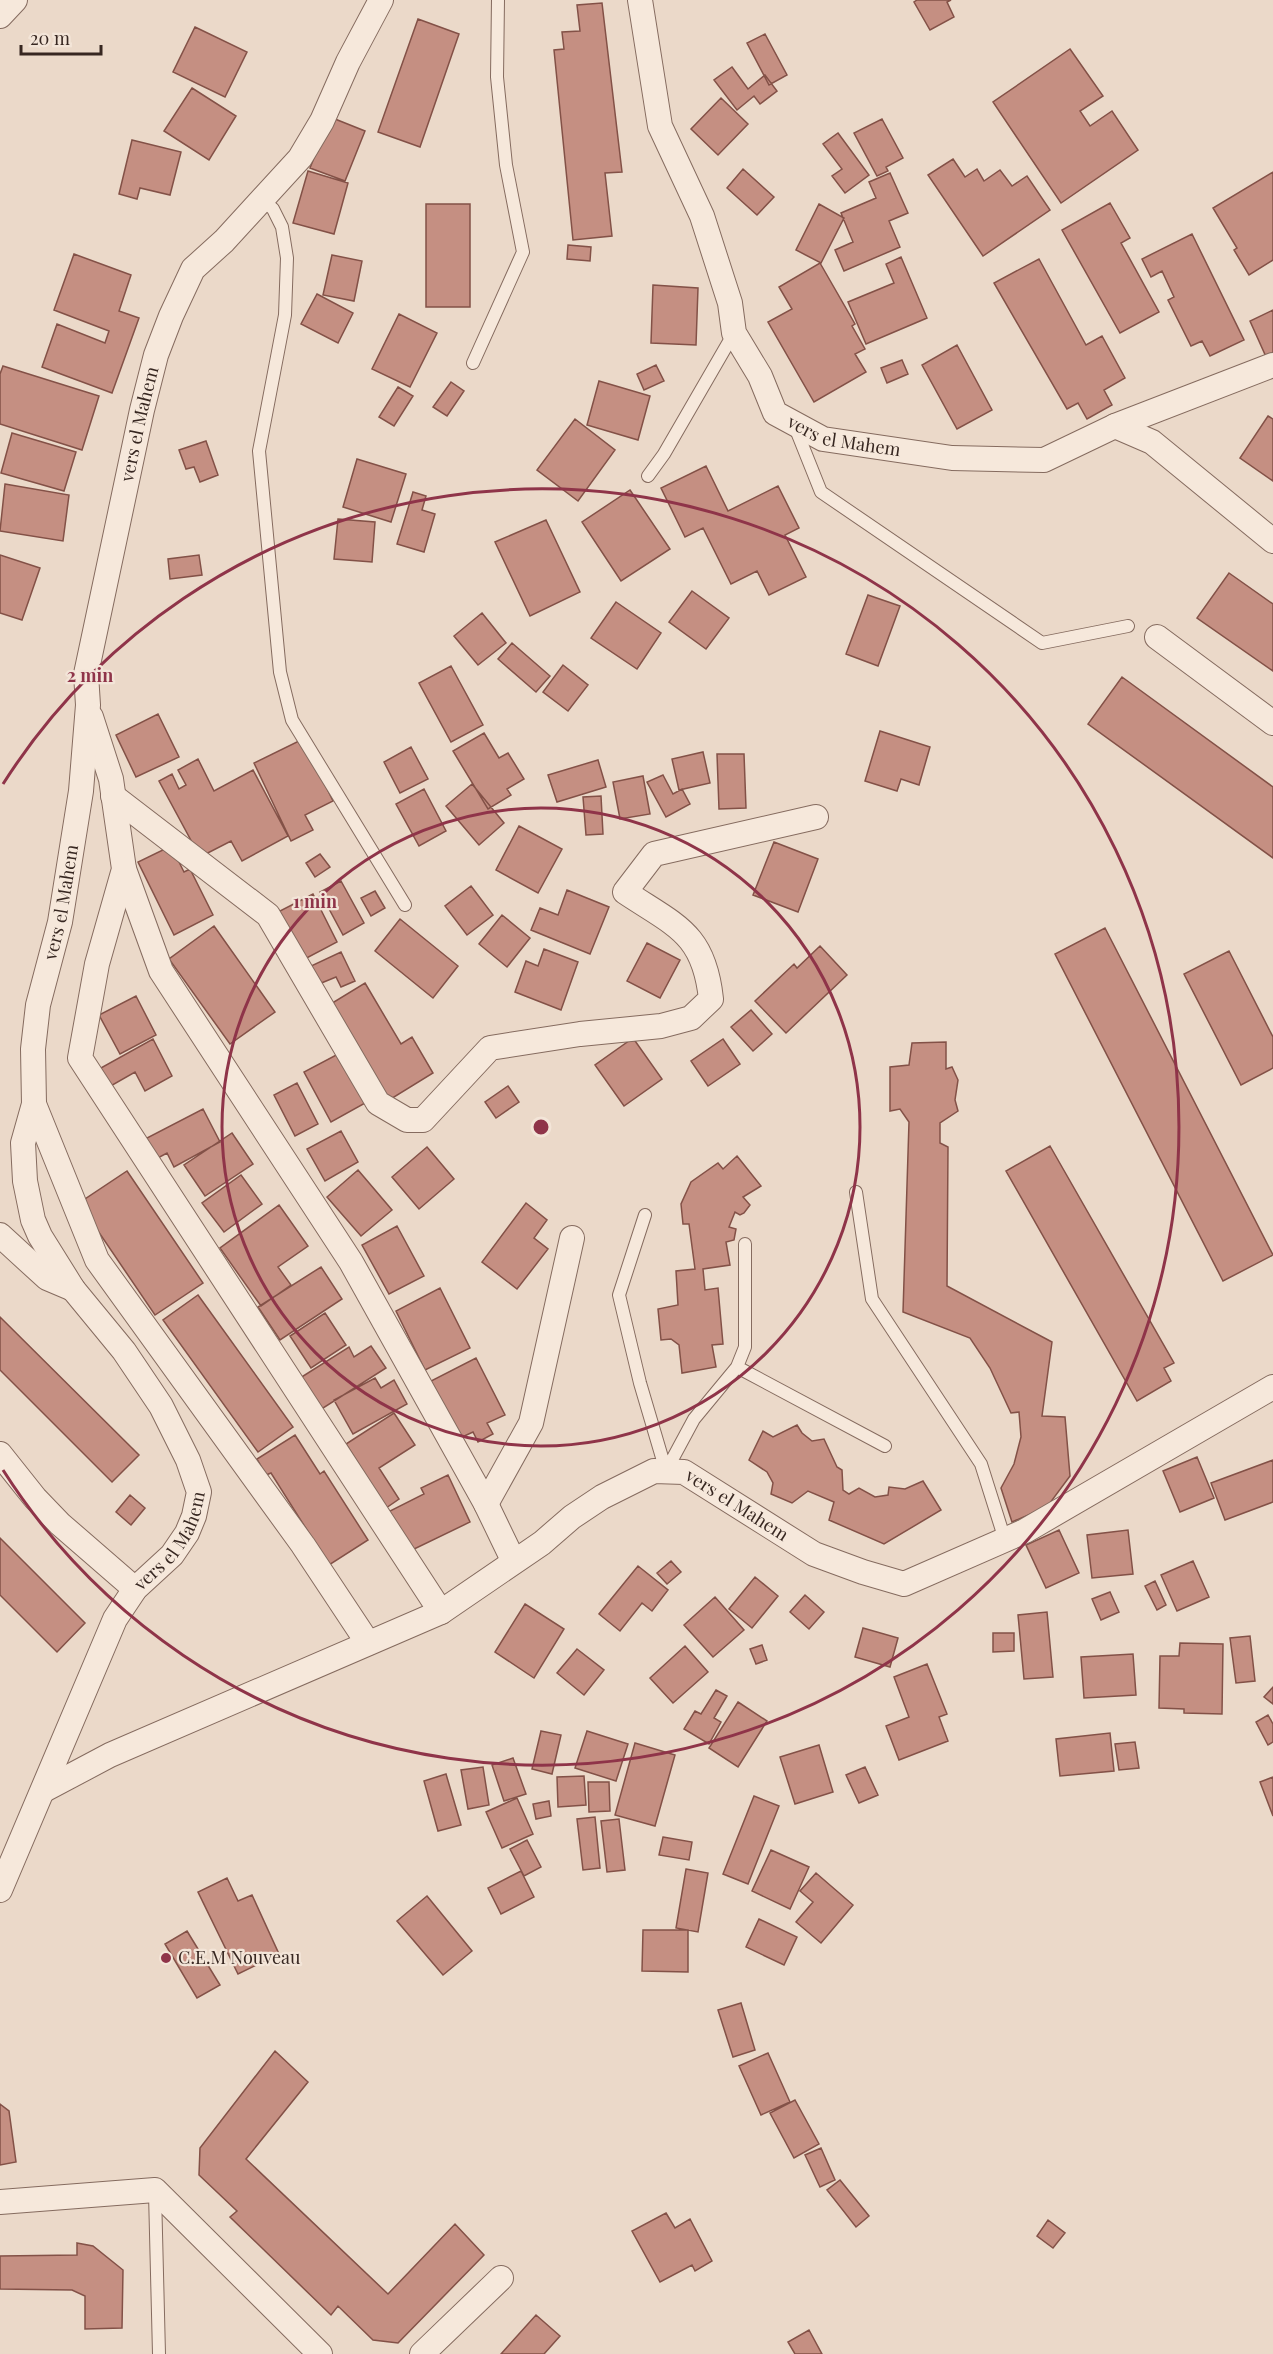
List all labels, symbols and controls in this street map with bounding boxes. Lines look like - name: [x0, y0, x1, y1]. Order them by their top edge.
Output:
- scale bar: [21, 18, 100, 56]
- text: 20 m: [30, 26, 70, 50]
- street label: vers el Mahem: [114, 364, 164, 485]
- street label: vers el Mahem: [783, 409, 902, 461]
- text: 2 min: [67, 663, 113, 687]
- street label: vers el Mahem: [37, 843, 83, 964]
- text: 1 min: [293, 889, 337, 913]
- centre of rings: [531, 1117, 551, 1137]
- street label: vers el Mahem: [681, 1463, 793, 1546]
- street label: vers el Mahem: [128, 1489, 210, 1596]
- place label: C.E.M Nouveau: [178, 1945, 301, 1969]
- marker: C.E.M Nouveau: [159, 1951, 173, 1965]

